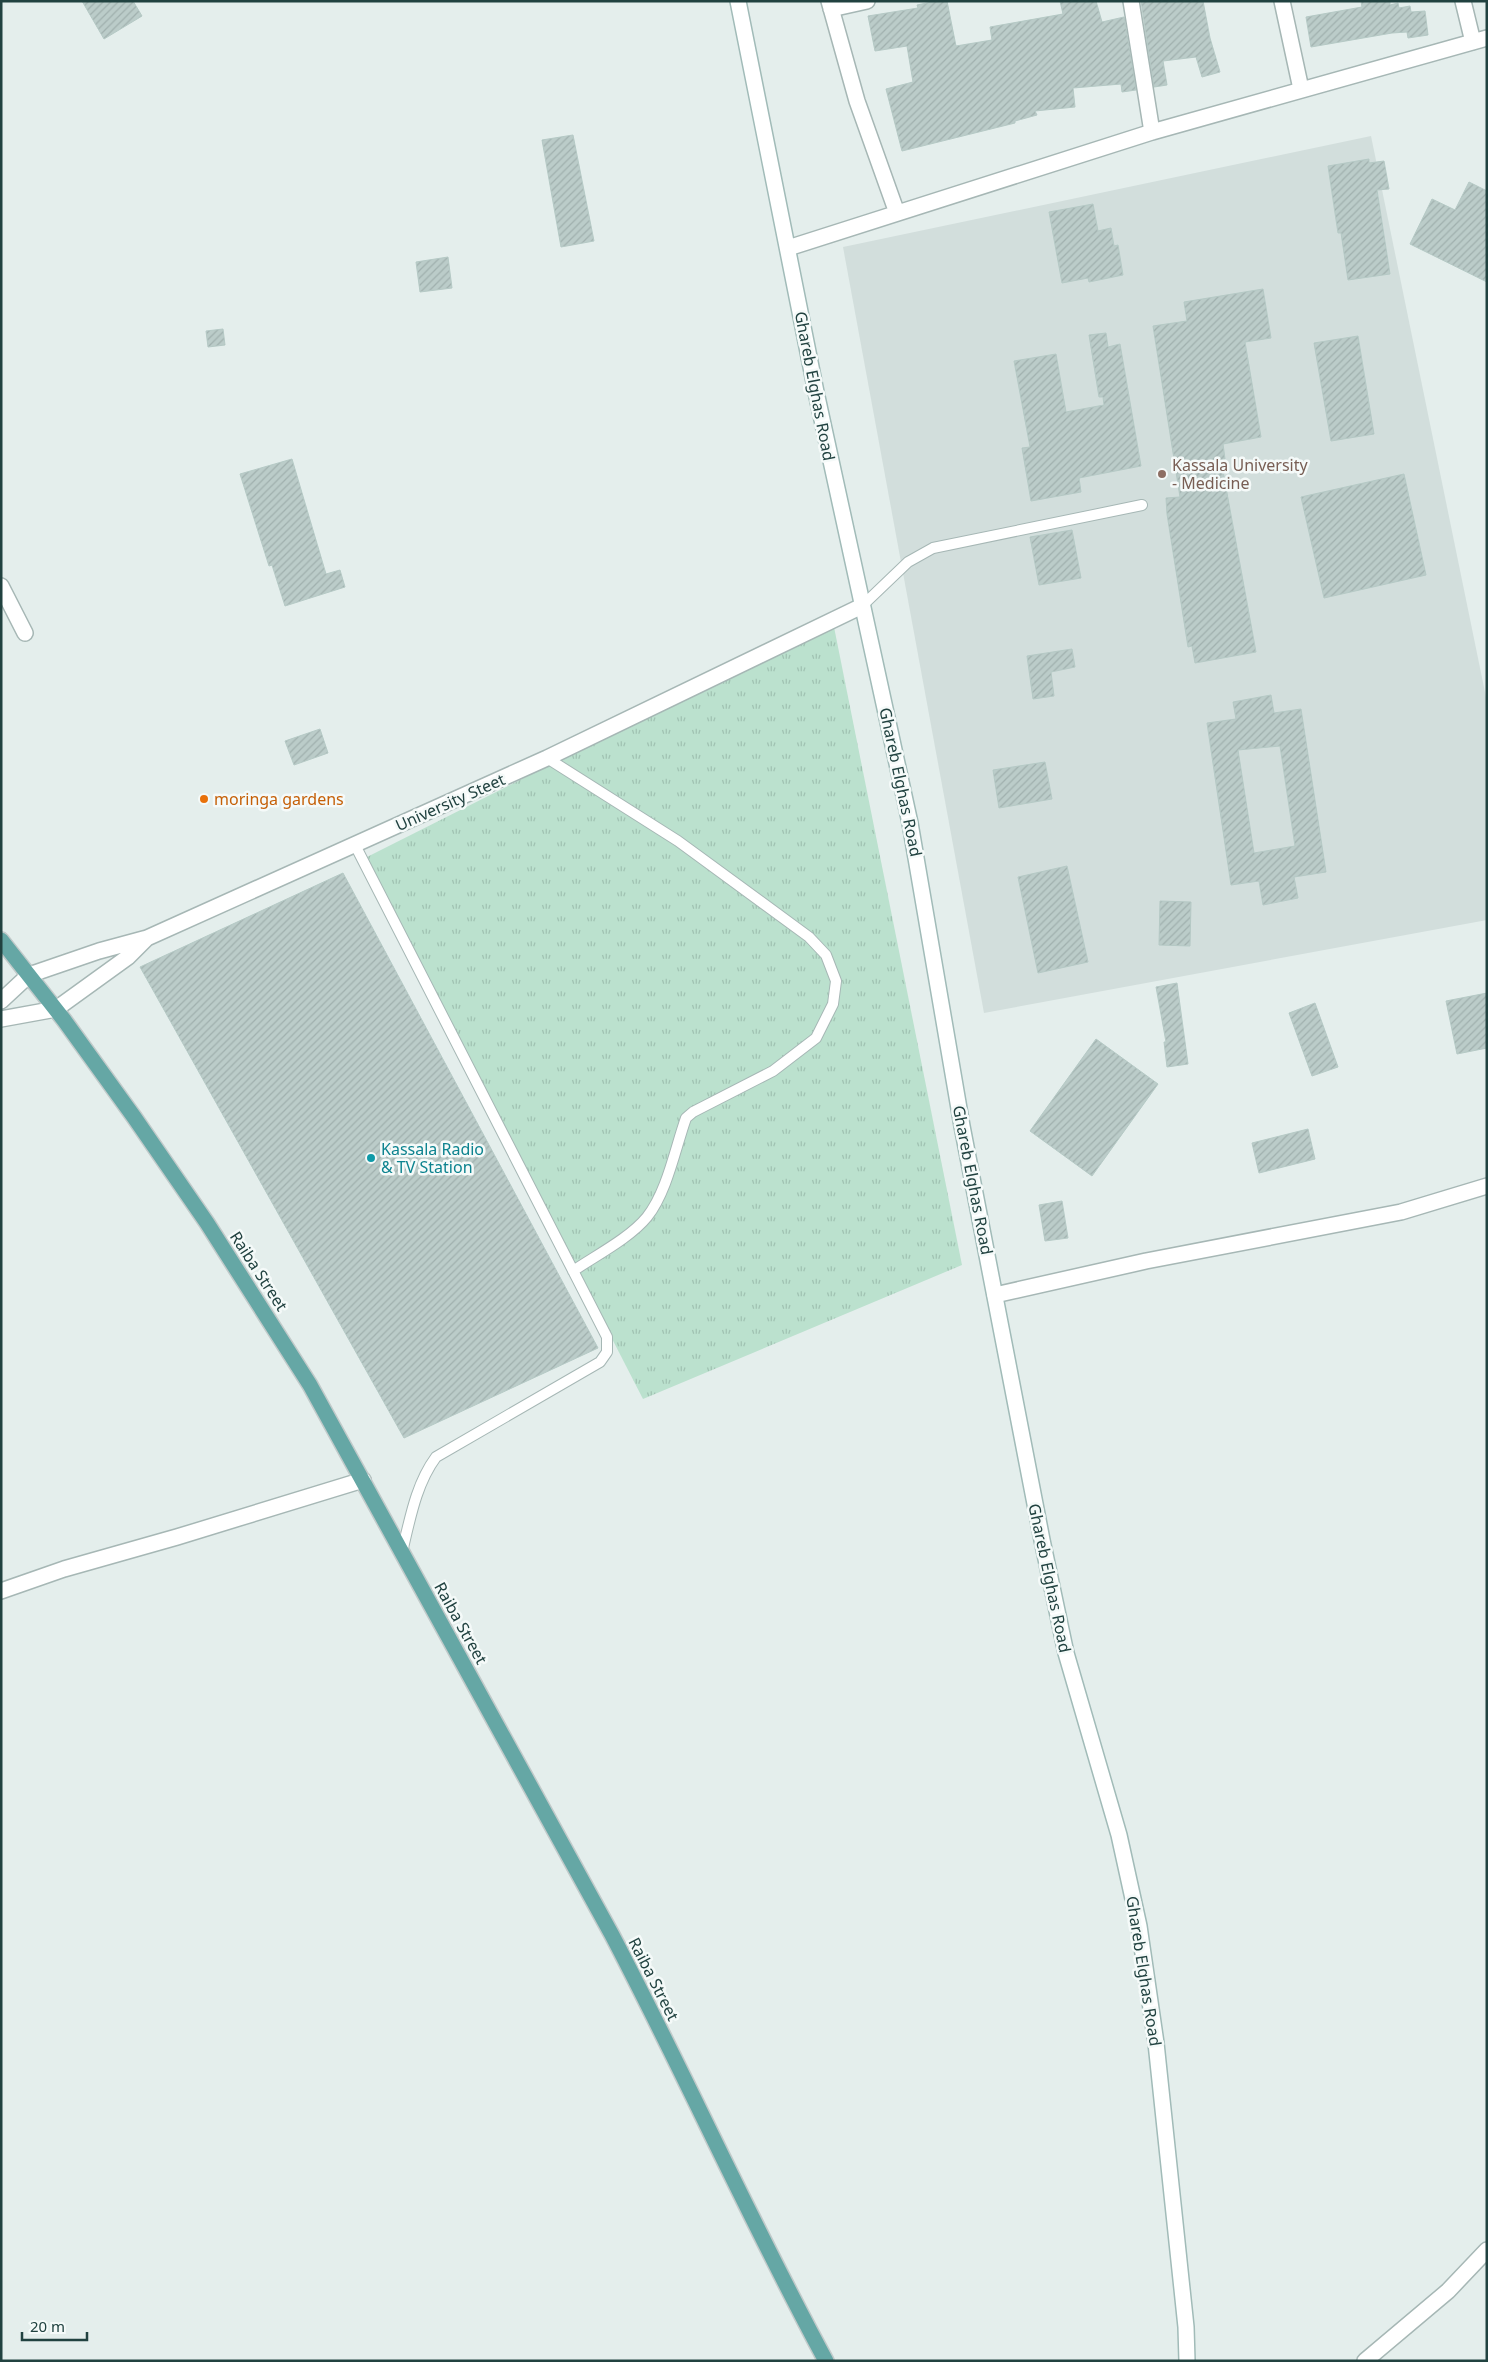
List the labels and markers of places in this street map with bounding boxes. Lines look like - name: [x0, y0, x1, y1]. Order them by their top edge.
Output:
- place label: Kassala University - Medicine: [1172, 454, 1308, 494]
- marker: Kassala University - Medicine: [1156, 468, 1168, 480]
- place label: moringa gardens: [214, 788, 344, 810]
- marker: moringa gardens: [198, 793, 210, 805]
- place label: Kassala Radio & TV Station: [381, 1138, 484, 1178]
- marker: Kassala Radio & TV Station: [365, 1152, 377, 1164]

